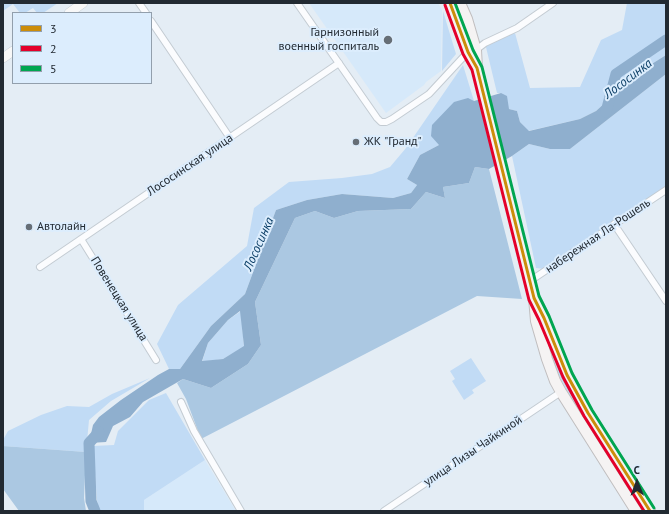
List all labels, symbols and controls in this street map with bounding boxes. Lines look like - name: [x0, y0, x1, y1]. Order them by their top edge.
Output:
- legend: [12, 12, 152, 84]
- text: 3: [50, 21, 57, 36]
- place label: Гарнизонный военный госпиталь: [278, 26, 379, 54]
- marker: Гарнизонный военный госпиталь: [382, 34, 394, 46]
- text: 2: [50, 41, 57, 56]
- water label: Лососинка: [601, 56, 655, 102]
- text: 5: [50, 61, 57, 76]
- street label: Лососинская улица: [144, 131, 236, 199]
- place label: ЖК "Гранд": [364, 135, 422, 149]
- marker: ЖК "Гранд": [351, 137, 361, 147]
- street label: набережная Ла-Рошель: [543, 196, 653, 276]
- water label: Лососинка: [240, 215, 278, 273]
- place label: Автолайн: [37, 220, 86, 234]
- marker: Автолайн: [24, 222, 34, 232]
- street label: Повенецкая улица: [87, 254, 151, 344]
- street label: улица Лизы Чайкиной: [421, 413, 525, 489]
- north arrow: [617, 462, 657, 502]
- text: С: [634, 463, 640, 477]

